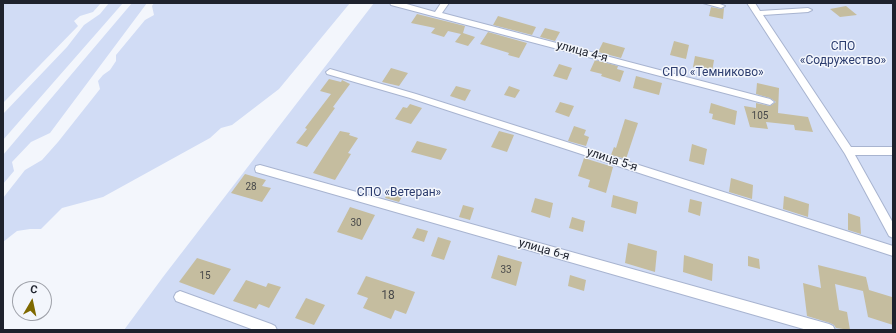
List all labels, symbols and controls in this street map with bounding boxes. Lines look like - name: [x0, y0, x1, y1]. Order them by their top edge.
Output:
- street label: улица 4-я: [555, 38, 609, 66]
- park label: СПО «Содружество»: [800, 40, 886, 68]
- park label: СПО «Темниково»: [662, 66, 764, 80]
- house number: 105: [752, 110, 768, 122]
- street label: улица 5-я: [585, 145, 639, 175]
- house number: 28: [245, 181, 257, 193]
- park label: СПО «Ветеран»: [357, 186, 441, 200]
- house number: 30: [350, 217, 362, 229]
- street label: улица 6-я: [517, 236, 571, 264]
- house number: 33: [500, 264, 512, 276]
- house number: 15: [199, 270, 211, 282]
- north arrow: [12, 281, 52, 321]
- text: С: [29, 283, 38, 297]
- house number: 18: [381, 289, 395, 303]

